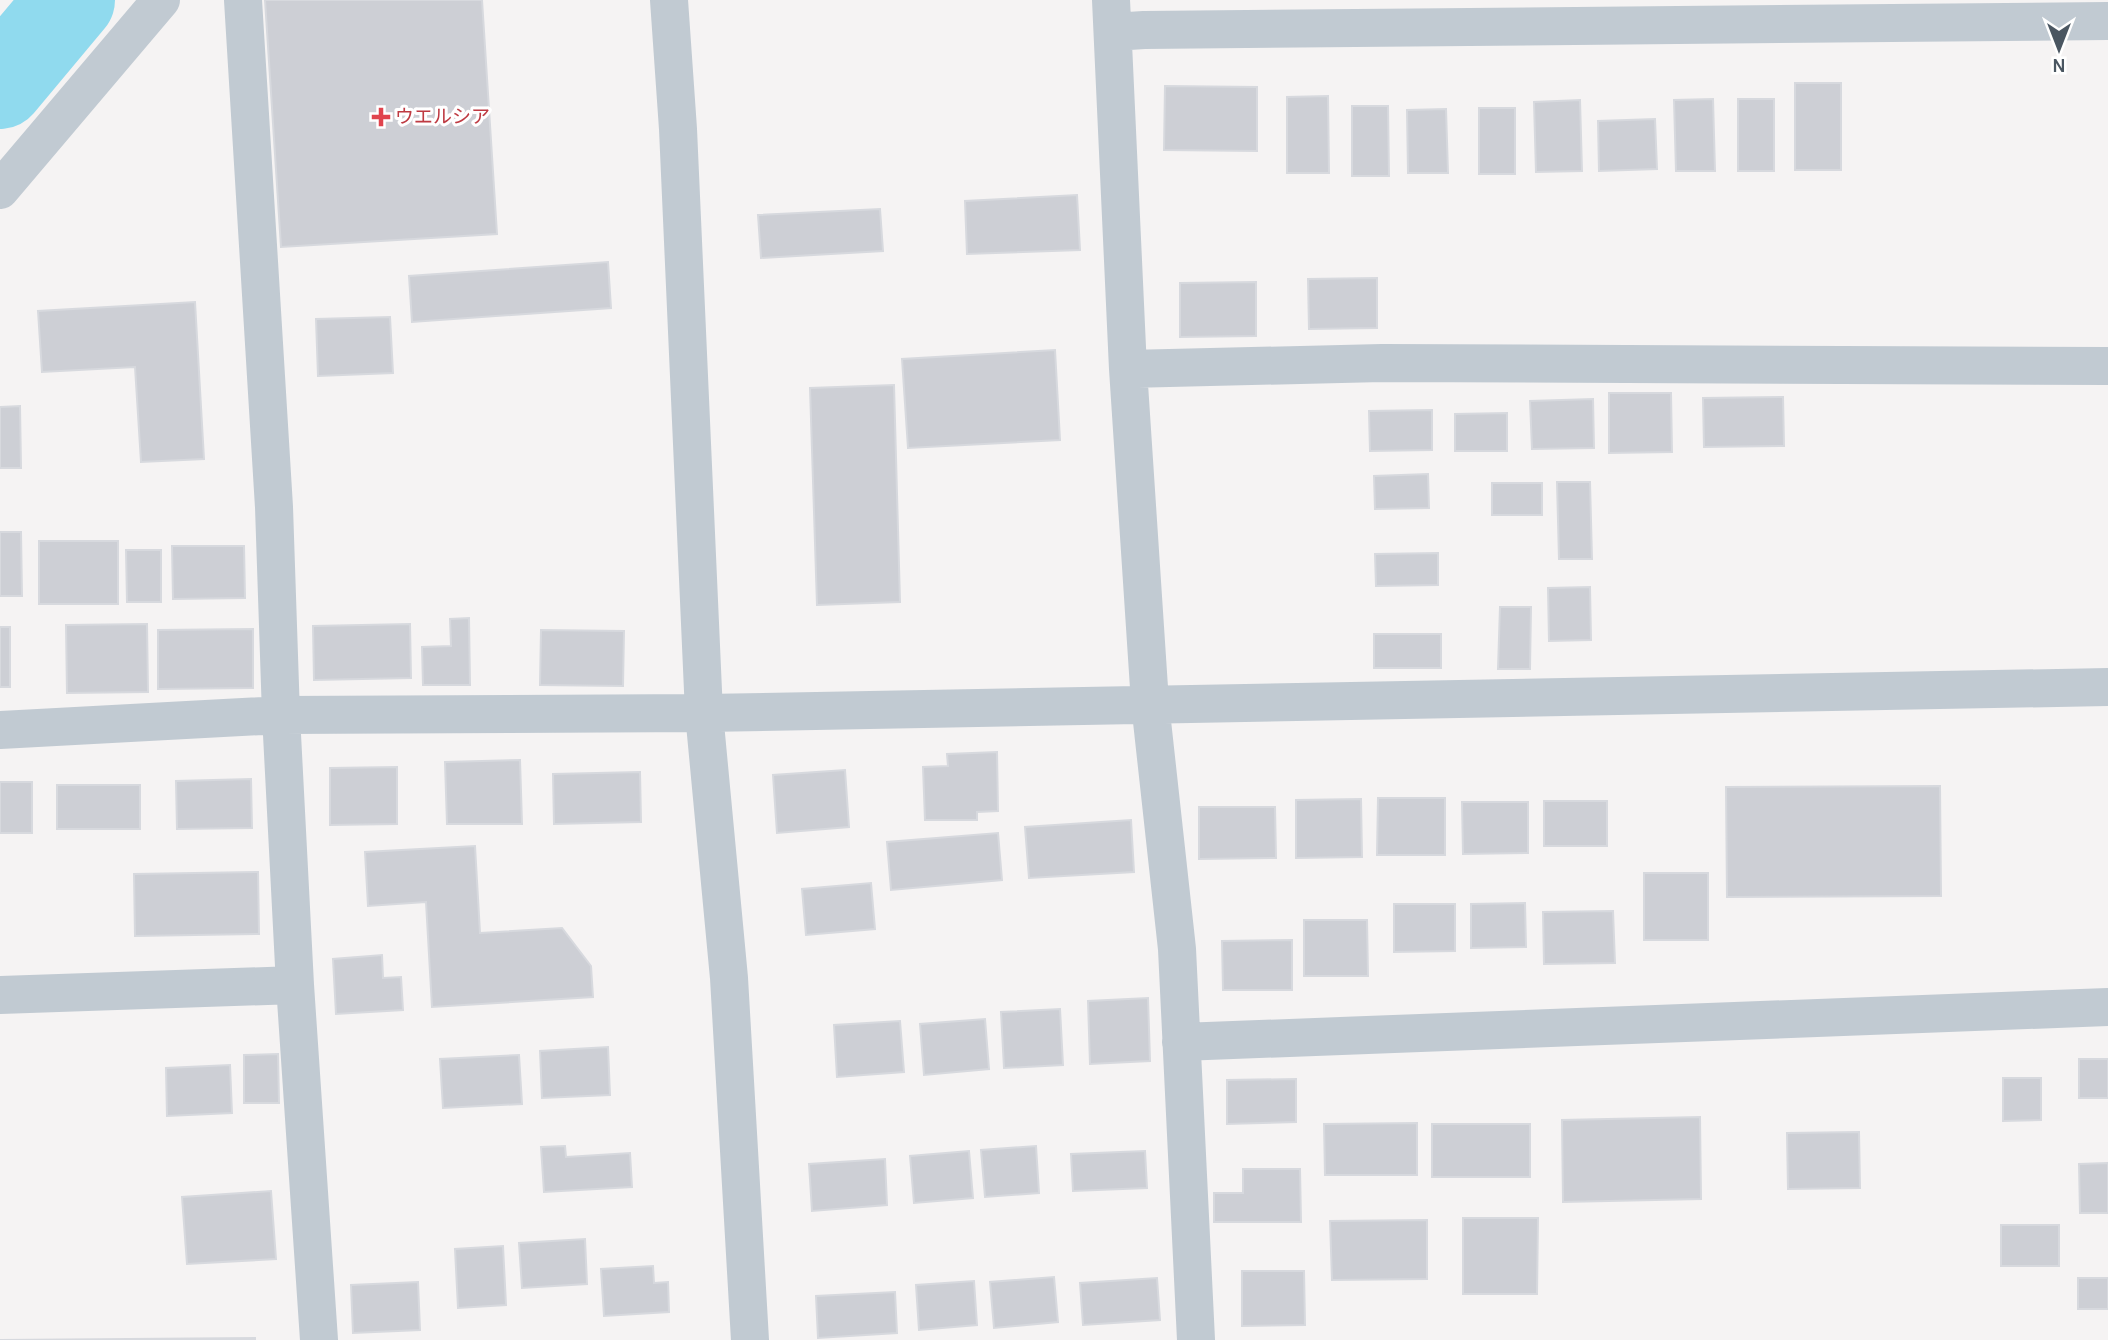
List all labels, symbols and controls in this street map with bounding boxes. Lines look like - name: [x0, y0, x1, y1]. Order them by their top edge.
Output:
- north arrow: [2024, 14, 2094, 84]
- text: N: [2052, 54, 2066, 76]
- place label: ウエルシア: [395, 106, 490, 128]
- marker: ウエルシア: [373, 109, 389, 125]

